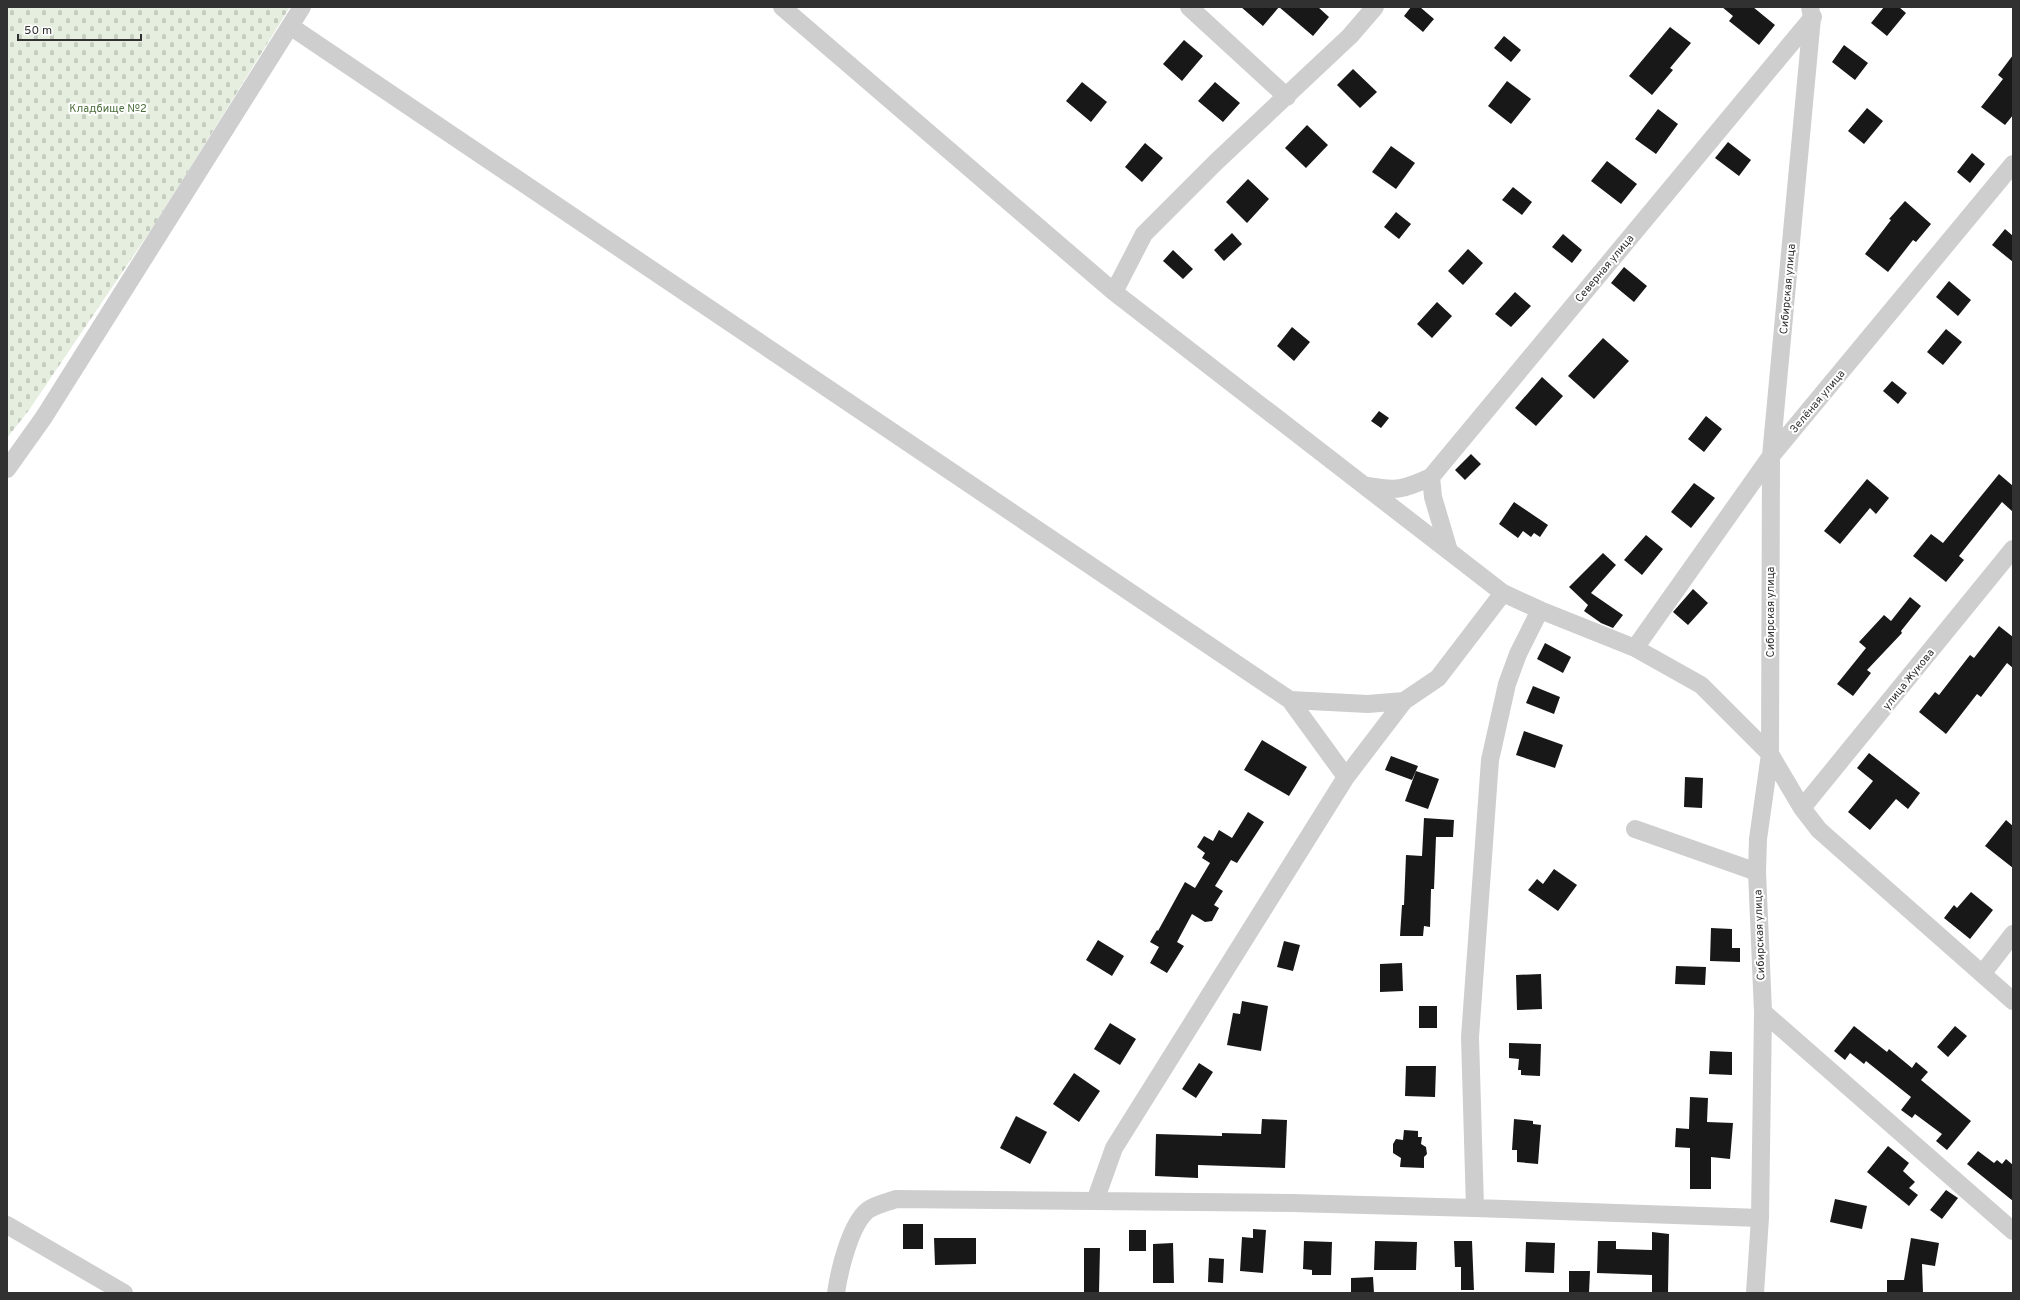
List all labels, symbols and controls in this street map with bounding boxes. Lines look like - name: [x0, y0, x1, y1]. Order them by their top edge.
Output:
- scale bar: [18, 16, 141, 42]
- text: 50 m: [24, 23, 52, 39]
- park label: Кладбище №2: [69, 102, 147, 116]
- street label: Северная улица: [1572, 232, 1637, 305]
- street label: Сибирская улица: [1777, 243, 1799, 335]
- street label: Зелёная улица: [1787, 367, 1849, 436]
- street label: Сибирская улица: [1764, 566, 1778, 657]
- street label: улица Жукова: [1880, 646, 1938, 713]
- street label: Сибирская улица: [1751, 889, 1769, 981]

